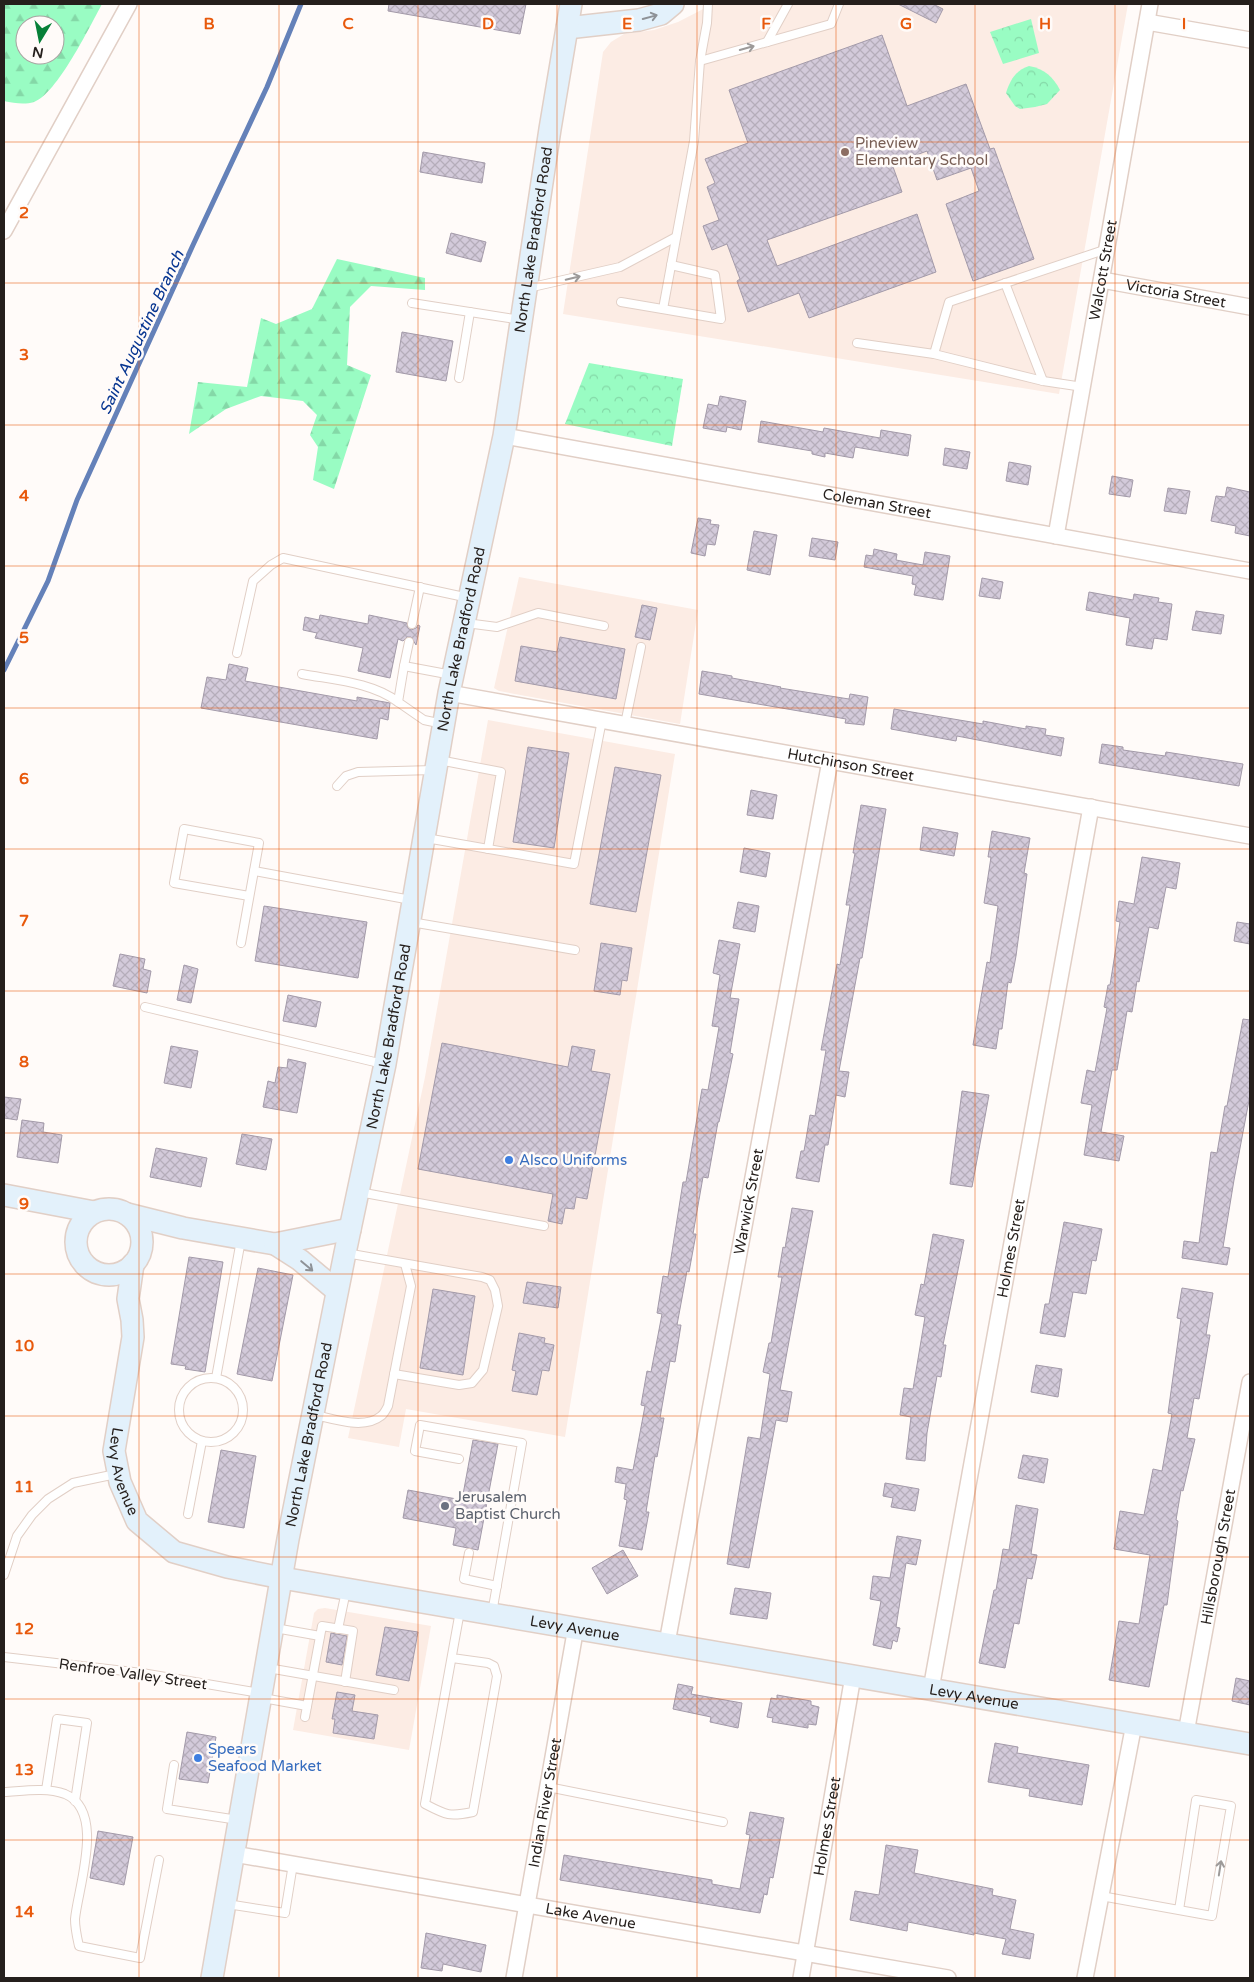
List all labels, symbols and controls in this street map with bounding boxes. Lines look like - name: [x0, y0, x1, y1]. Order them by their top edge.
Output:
- one-way arrow: [641, 12, 657, 21]
- text: B: [203, 14, 215, 34]
- text: C: [342, 14, 354, 34]
- text: D: [482, 14, 494, 34]
- text: E: [622, 14, 632, 34]
- text: F: [761, 14, 771, 34]
- text: G: [900, 14, 912, 34]
- text: H: [1039, 14, 1051, 34]
- text: I: [1182, 14, 1186, 34]
- north arrow: [15, 15, 65, 65]
- one-way arrow: [739, 42, 755, 52]
- text: N: [31, 43, 45, 62]
- place label: Pineview Elementary School: [855, 134, 988, 169]
- street label: North Lake Bradford Road: [511, 146, 556, 334]
- marker: Pineview Elementary School: [839, 146, 851, 158]
- text: 2: [19, 203, 29, 223]
- street label: Walcott Street: [1085, 218, 1121, 322]
- water label: Saint Augustine Branch: [95, 246, 189, 418]
- one-way arrow: [565, 272, 581, 282]
- street label: Victoria Street: [1124, 275, 1228, 311]
- text: 3: [19, 345, 29, 365]
- street label: Coleman Street: [821, 485, 933, 522]
- text: 4: [19, 486, 29, 506]
- street label: North Lake Bradford Road: [434, 545, 489, 733]
- text: 5: [19, 628, 29, 648]
- street label: Hutchinson Street: [786, 745, 916, 785]
- text: 6: [19, 769, 29, 789]
- text: 7: [19, 911, 29, 931]
- street label: North Lake Bradford Road: [362, 943, 415, 1131]
- text: 8: [19, 1052, 29, 1072]
- street label: Warwick Street: [730, 1147, 767, 1256]
- place label: Alsco Uniforms: [519, 1151, 627, 1169]
- marker: Alsco Uniforms: [503, 1154, 515, 1166]
- text: 9: [19, 1194, 29, 1214]
- street label: Holmes Street: [993, 1197, 1029, 1299]
- one-way arrow: [301, 1260, 314, 1272]
- text: 10: [14, 1336, 34, 1356]
- street label: North Lake Bradford Road: [282, 1341, 336, 1529]
- street label: Levy Avenue: [105, 1426, 142, 1518]
- text: 11: [14, 1477, 34, 1497]
- street label: Hillsborough Street: [1197, 1487, 1239, 1626]
- place label: Jerusalem Baptist Church: [455, 1488, 561, 1523]
- marker: Jerusalem Baptist Church: [439, 1500, 451, 1512]
- street label: Levy Avenue: [529, 1612, 621, 1645]
- text: 12: [14, 1619, 34, 1639]
- street label: Renfroe Valley Street: [58, 1655, 209, 1693]
- street label: Levy Avenue: [928, 1680, 1020, 1713]
- street label: Indian River Street: [525, 1736, 565, 1869]
- place label: Spears Seafood Market: [208, 1740, 322, 1775]
- marker: Spears Seafood Market: [192, 1752, 204, 1764]
- text: 13: [14, 1760, 34, 1780]
- street label: Holmes Street: [810, 1775, 845, 1877]
- one-way arrow: [1216, 1860, 1226, 1876]
- street label: Lake Avenue: [544, 1899, 637, 1933]
- text: 14: [14, 1902, 34, 1922]

